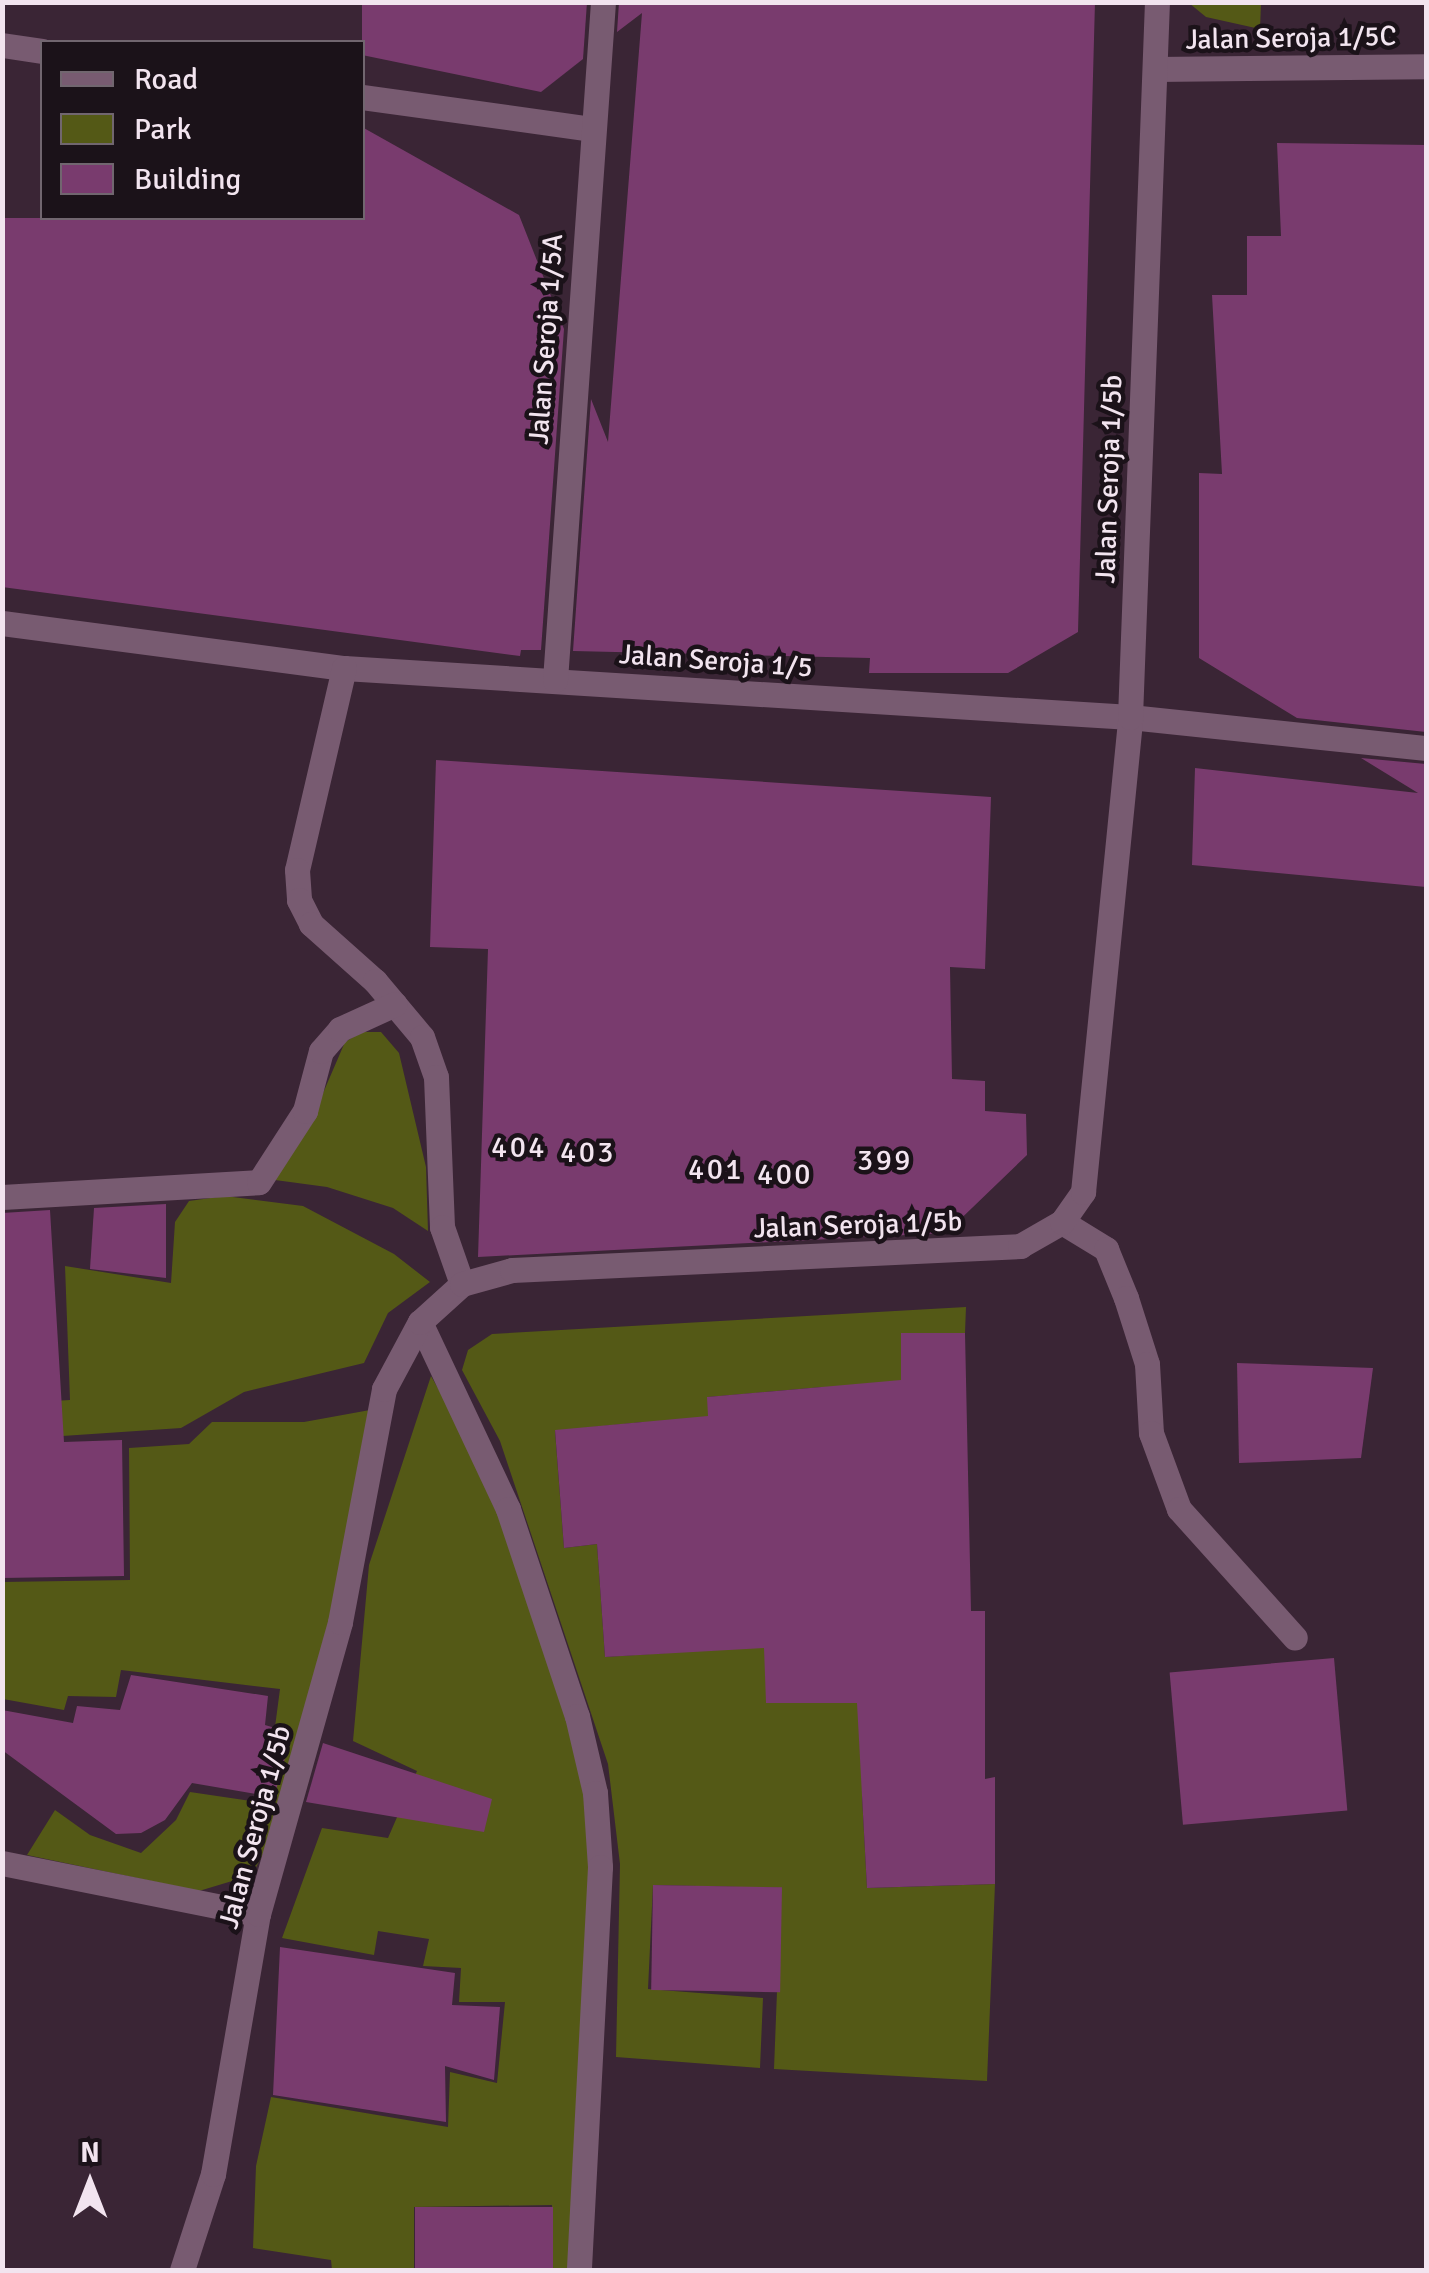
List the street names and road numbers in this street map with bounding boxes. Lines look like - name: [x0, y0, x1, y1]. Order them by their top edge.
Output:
- street label: Jalan Seroja 1/5C: [1185, 19, 1397, 57]
- street label: Jalan Seroja 1/5A: [522, 233, 570, 445]
- street label: Jalan Seroja 1/5b: [1089, 374, 1129, 584]
- street label: Jalan Seroja 1/5: [618, 637, 814, 685]
- street label: Jalan Seroja 1/5b: [753, 1205, 963, 1245]
- street label: Jalan Seroja 1/5b: [212, 1722, 298, 1932]

